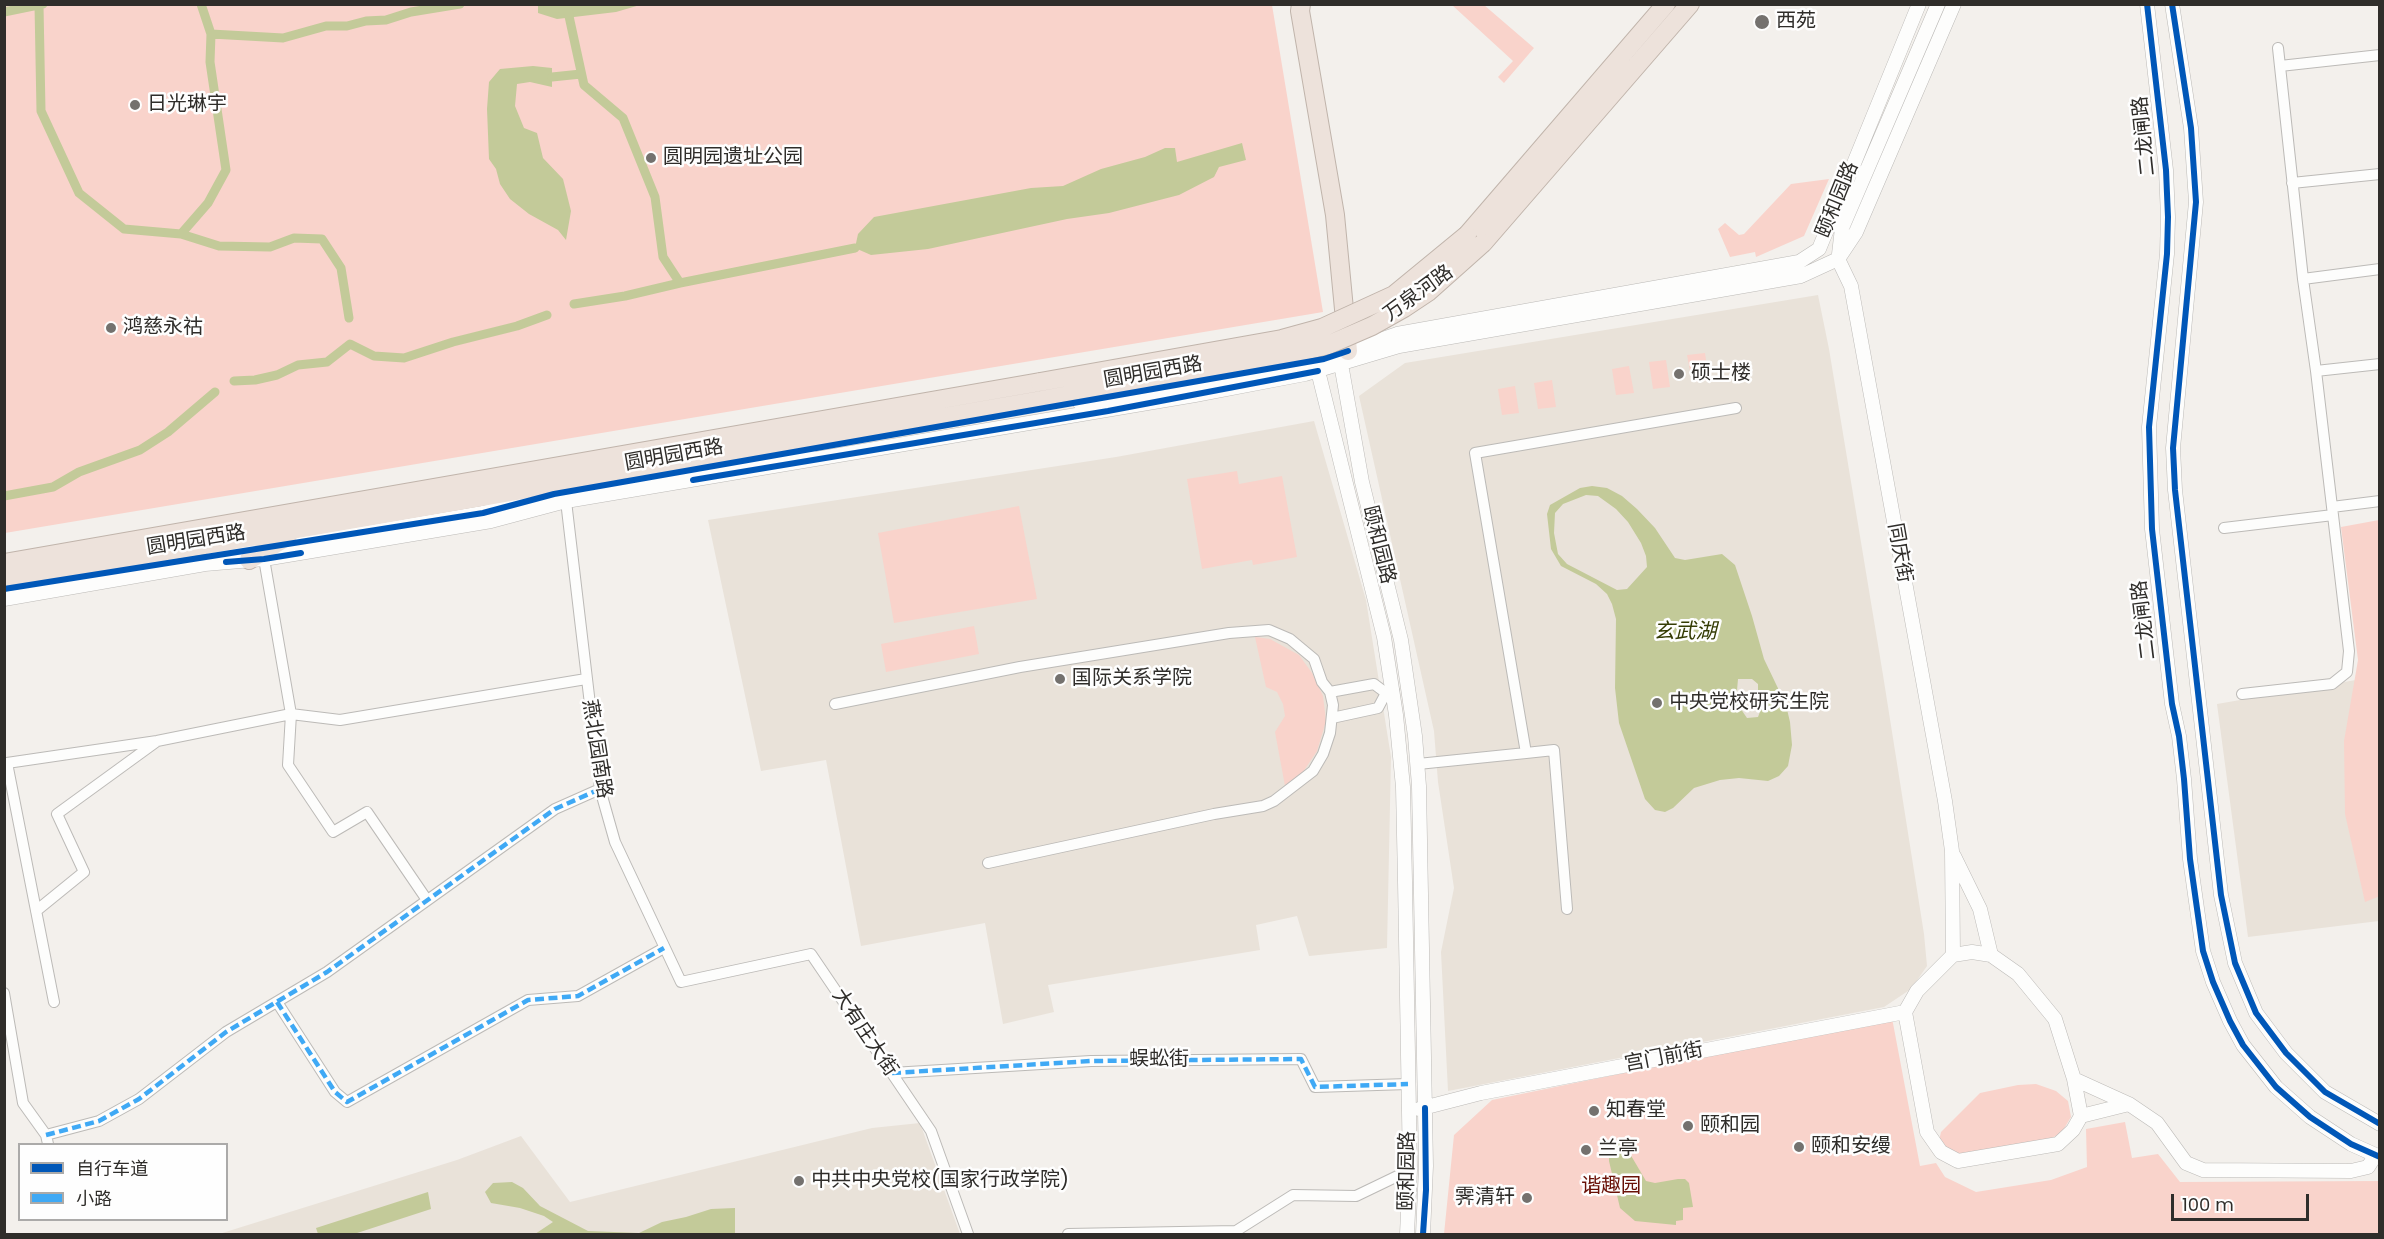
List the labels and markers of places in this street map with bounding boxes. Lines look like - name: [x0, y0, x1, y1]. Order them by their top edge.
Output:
- place label: 西苑: [1776, 10, 1816, 34]
- marker: 西苑: [1753, 13, 1771, 31]
- place label: 日光琳宇: [147, 93, 227, 117]
- marker: 日光琳宇: [128, 98, 142, 112]
- place label: 圆明园遗址公园: [663, 146, 803, 170]
- marker: 圆明园遗址公园: [644, 151, 658, 165]
- place label: 鸿慈永祜: [123, 316, 203, 340]
- marker: 鸿慈永祜: [104, 321, 118, 335]
- place label: 硕士楼: [1691, 362, 1751, 386]
- marker: 硕士楼: [1672, 367, 1686, 381]
- place label: 国际关系学院: [1072, 667, 1192, 691]
- marker: 国际关系学院: [1053, 672, 1067, 686]
- place label: 中央党校研究生院: [1669, 691, 1829, 715]
- marker: 中央党校研究生院: [1650, 696, 1664, 710]
- place label: 知春堂: [1606, 1099, 1666, 1123]
- marker: 知春堂: [1587, 1104, 1601, 1118]
- place label: 颐和园: [1700, 1114, 1760, 1138]
- marker: 颐和园: [1681, 1119, 1695, 1133]
- place label: 颐和安缦: [1811, 1135, 1891, 1159]
- place label: 兰亭: [1598, 1138, 1638, 1162]
- marker: 颐和安缦: [1792, 1140, 1806, 1154]
- marker: 兰亭: [1579, 1143, 1593, 1157]
- place label: 中共中央党校(国家行政学院): [811, 1169, 1069, 1193]
- marker: 中共中央党校(国家行政学院): [792, 1174, 806, 1188]
- place label: 霁清轩: [1455, 1186, 1515, 1210]
- marker: 霁清轩: [1520, 1191, 1534, 1205]

